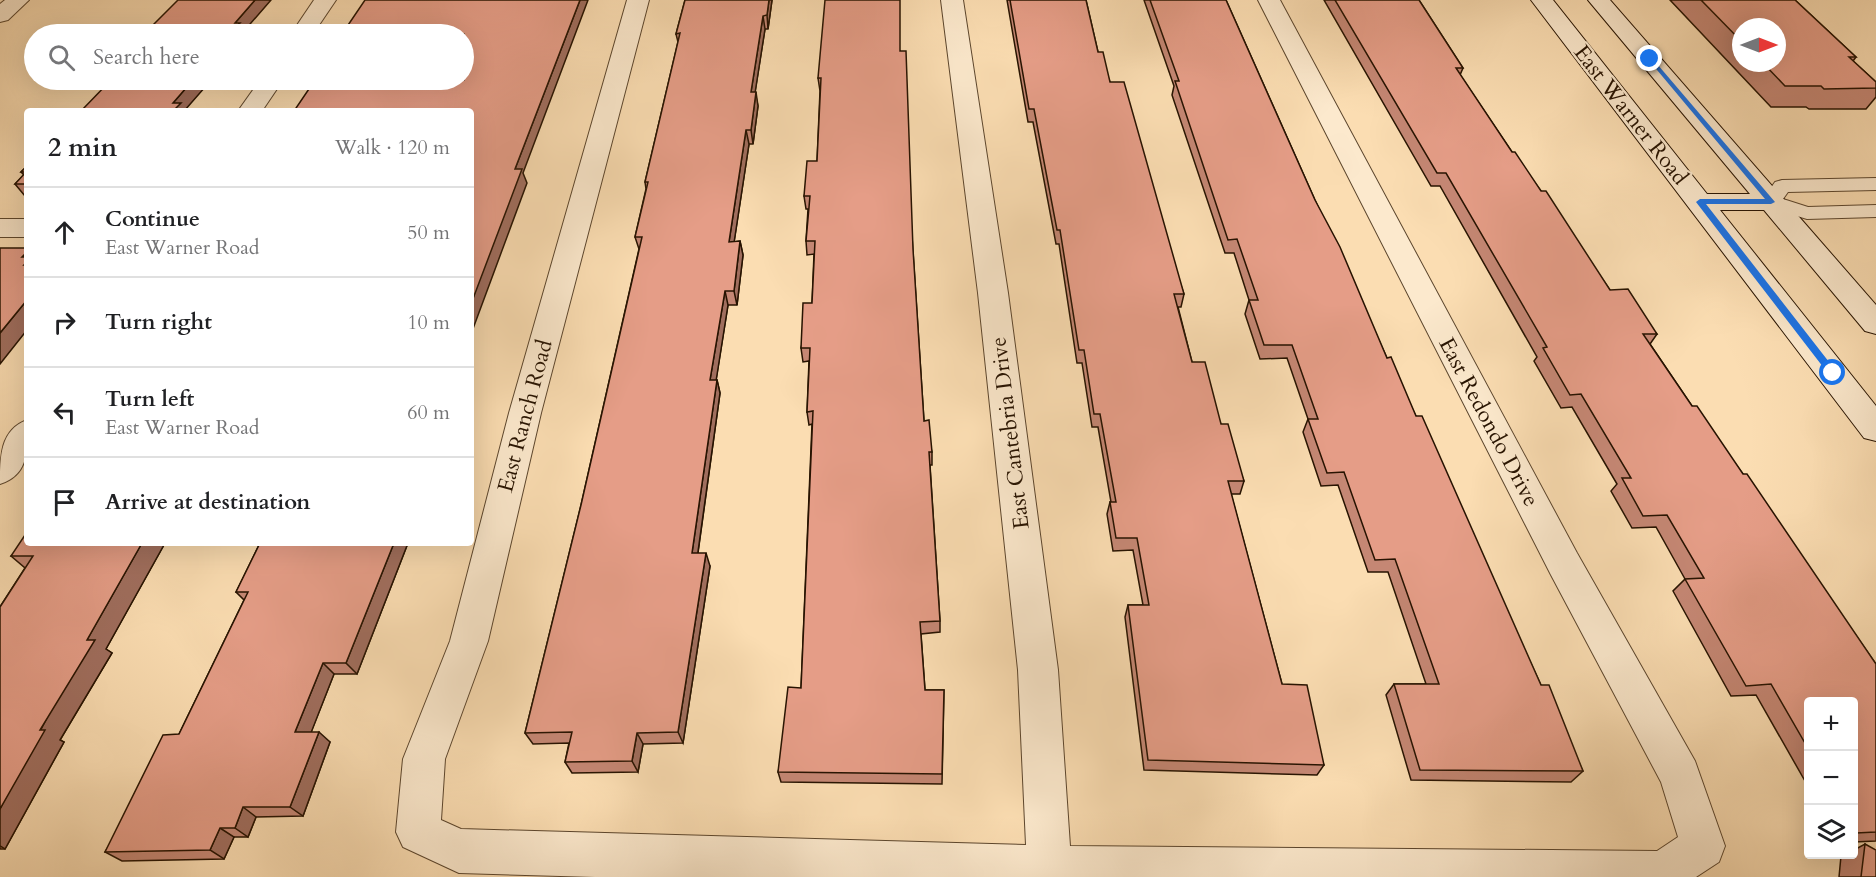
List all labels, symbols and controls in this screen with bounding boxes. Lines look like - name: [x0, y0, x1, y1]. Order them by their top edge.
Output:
- north arrow: [1732, 18, 1786, 72]
- search box: [24, 24, 474, 90]
- street label: East Warner Road: [1567, 39, 1695, 191]
- icon: search: [45, 41, 78, 74]
- text: Search here: [93, 42, 200, 72]
- route end: [1636, 45, 1662, 71]
- text: 2 min: [48, 130, 117, 165]
- text: Walk · 120 m: [335, 134, 450, 161]
- text: Continue: [105, 204, 200, 234]
- icon: ahead: [48, 216, 81, 249]
- text: 50 m: [407, 219, 450, 246]
- text: East Warner Road: [105, 234, 259, 261]
- icon: right: [48, 306, 81, 339]
- text: Turn right: [105, 307, 212, 337]
- text: 10 m: [407, 309, 450, 336]
- street label: East Redondo Drive: [1432, 332, 1546, 512]
- street label: East Cantebria Drive: [983, 335, 1037, 531]
- street label: East Ranch Road: [490, 336, 560, 496]
- route start: [1819, 359, 1845, 385]
- text: Turn left: [105, 384, 194, 414]
- icon: left: [48, 396, 81, 429]
- text: 60 m: [407, 399, 450, 426]
- text: East Warner Road: [105, 414, 259, 441]
- icon: arrive: [48, 486, 81, 519]
- text: Arrive at destination: [105, 487, 310, 517]
- map controls: [1804, 697, 1858, 859]
- button: +: [1804, 697, 1858, 751]
- button: −: [1804, 751, 1858, 805]
- button: layers: [1804, 805, 1858, 859]

